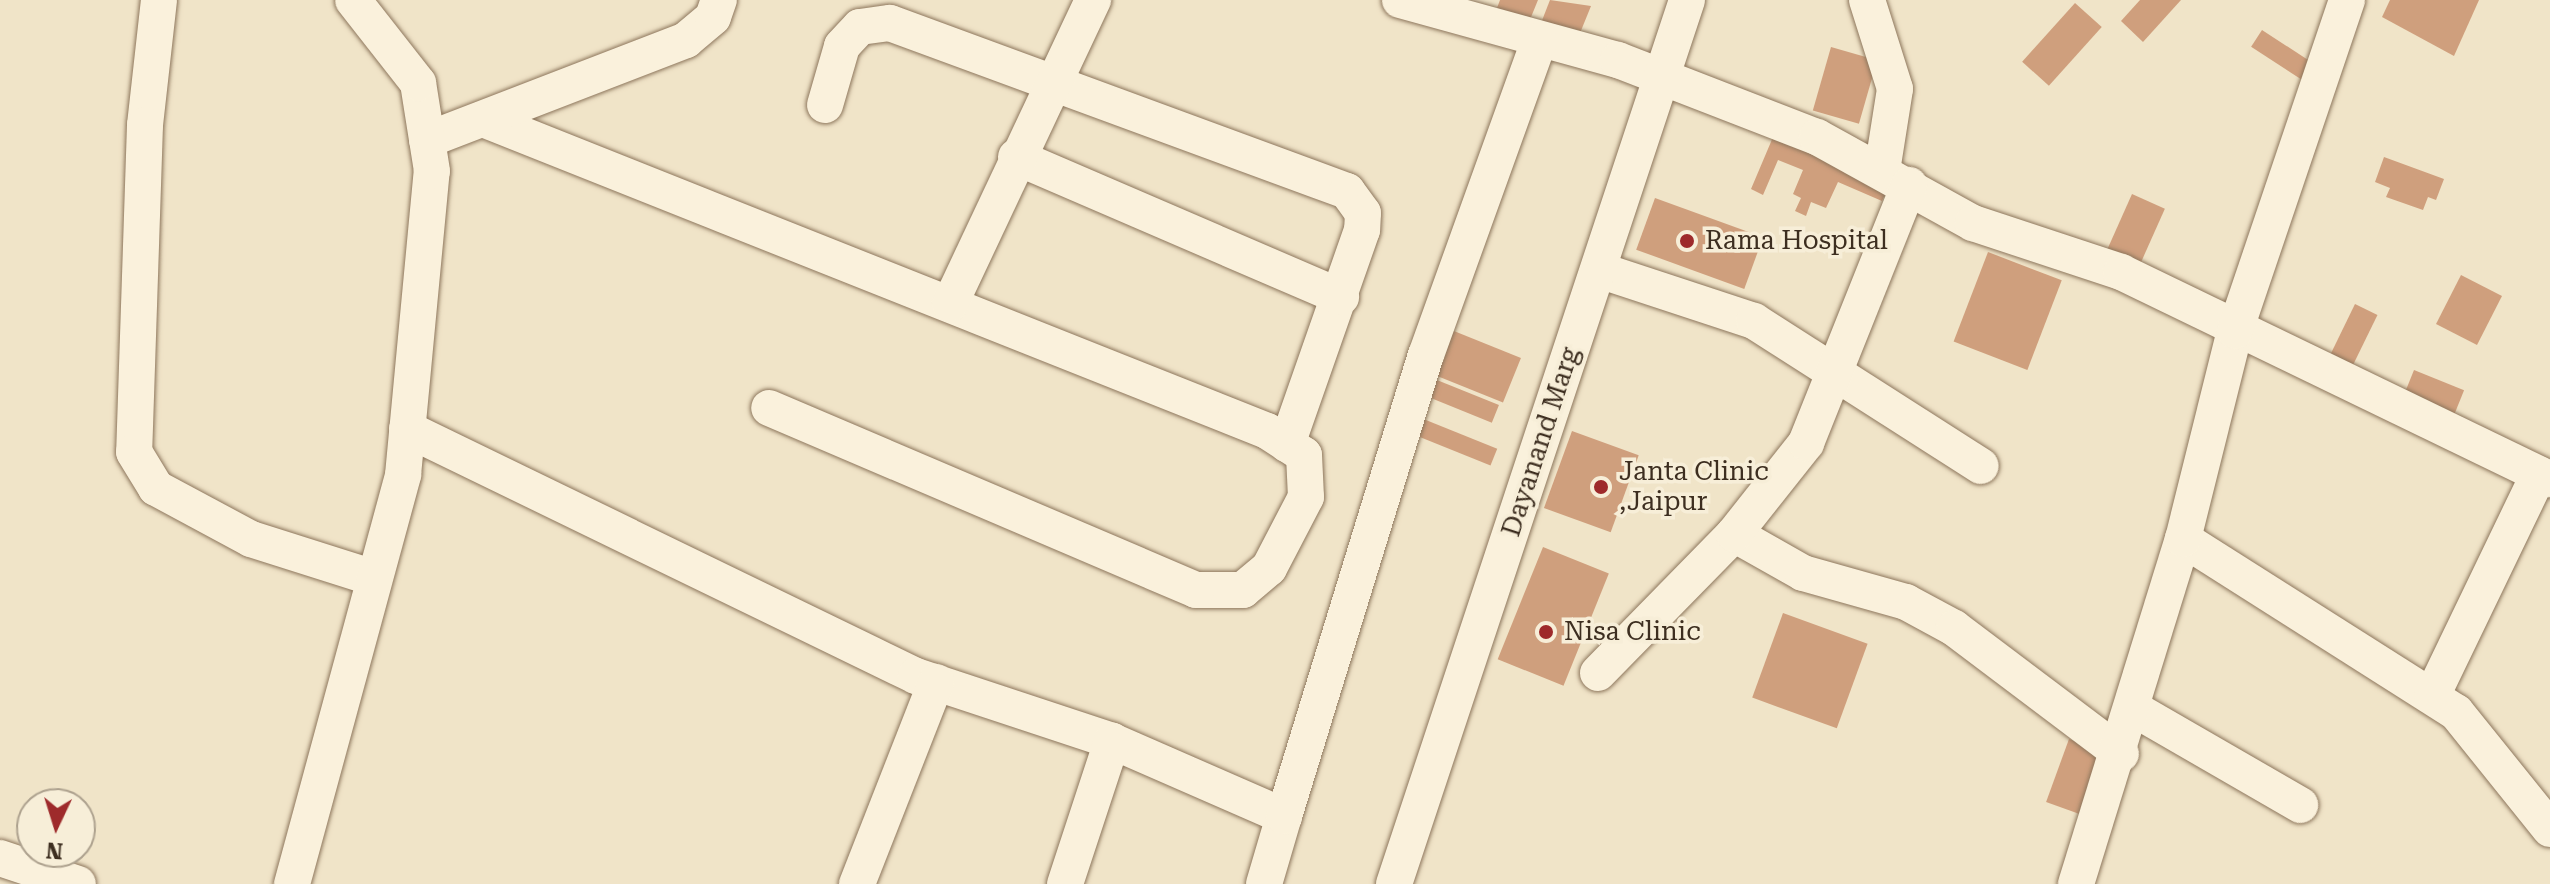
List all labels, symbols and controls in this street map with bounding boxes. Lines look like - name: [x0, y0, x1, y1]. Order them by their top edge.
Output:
- place label: Rama Hospital: [1705, 225, 1888, 257]
- marker: Rama Hospital: [1676, 230, 1698, 252]
- street label: Dayanand Marg: [1496, 343, 1586, 541]
- place label: Janta Clinic ,Jaipur: [1619, 456, 1769, 518]
- marker: Janta Clinic ,Jaipur: [1590, 476, 1612, 498]
- place label: Nisa Clinic: [1564, 616, 1701, 648]
- marker: Nisa Clinic: [1535, 621, 1557, 643]
- north arrow: [16, 788, 96, 868]
- text: N: [45, 837, 64, 864]

